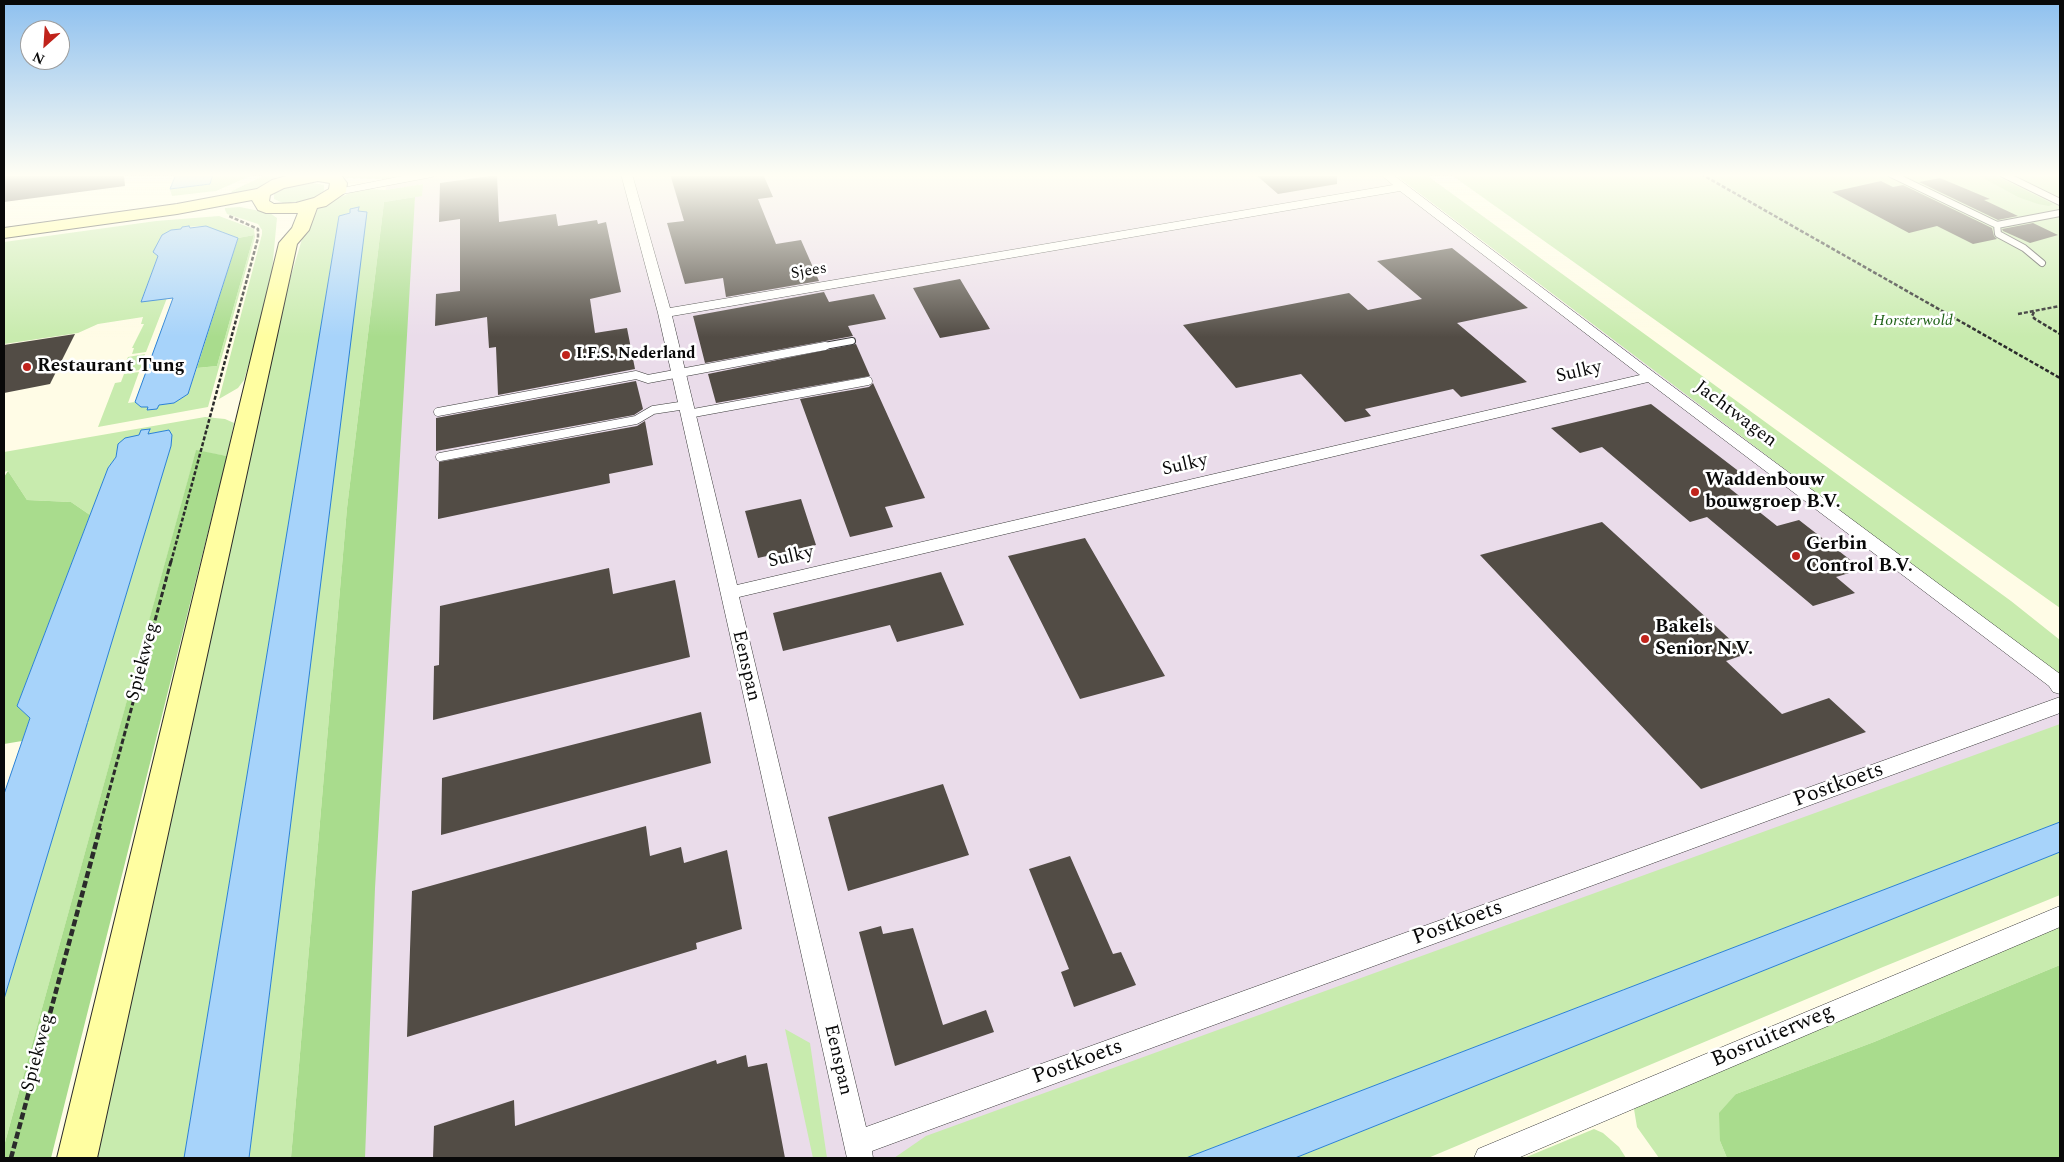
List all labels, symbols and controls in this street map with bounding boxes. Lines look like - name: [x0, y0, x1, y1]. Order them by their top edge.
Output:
- north arrow: [20, 20, 70, 70]
- text: N: [29, 46, 48, 70]
- street label: Sjees: [790, 259, 828, 285]
- park label: Horsterwold: [1873, 312, 1953, 332]
- place label: I.F.S. Nederland: [576, 345, 696, 365]
- marker: I.F.S. Nederland: [560, 349, 572, 361]
- place label: Restaurant Tung: [37, 356, 185, 378]
- street label: Sulky: [1554, 357, 1604, 389]
- marker: Restaurant Tung: [21, 361, 33, 373]
- street label: Jachtwagen: [1689, 377, 1781, 453]
- street label: Sulky: [1160, 450, 1210, 482]
- place label: Waddenbouw bouwgroep B.V.: [1705, 470, 1841, 514]
- marker: Waddenbouw bouwgroep B.V.: [1689, 486, 1701, 498]
- place label: Gerbin Control B.V.: [1806, 534, 1913, 578]
- street label: Sulky: [766, 542, 816, 574]
- marker: Gerbin Control B.V.: [1790, 550, 1802, 562]
- place label: Bakels Senior N.V.: [1655, 617, 1753, 661]
- street label: Spiekweg: [123, 620, 165, 704]
- street label: Eenspan: [726, 628, 764, 704]
- marker: Bakels Senior N.V.: [1639, 633, 1651, 645]
- street label: Postkoets: [1790, 757, 1888, 815]
- street label: Postkoets: [1409, 895, 1507, 953]
- street label: Bosruiterweg: [1708, 999, 1838, 1075]
- street label: Spiekweg: [18, 1011, 60, 1095]
- street label: Eenspan: [818, 1022, 856, 1098]
- street label: Postkoets: [1029, 1034, 1127, 1092]

